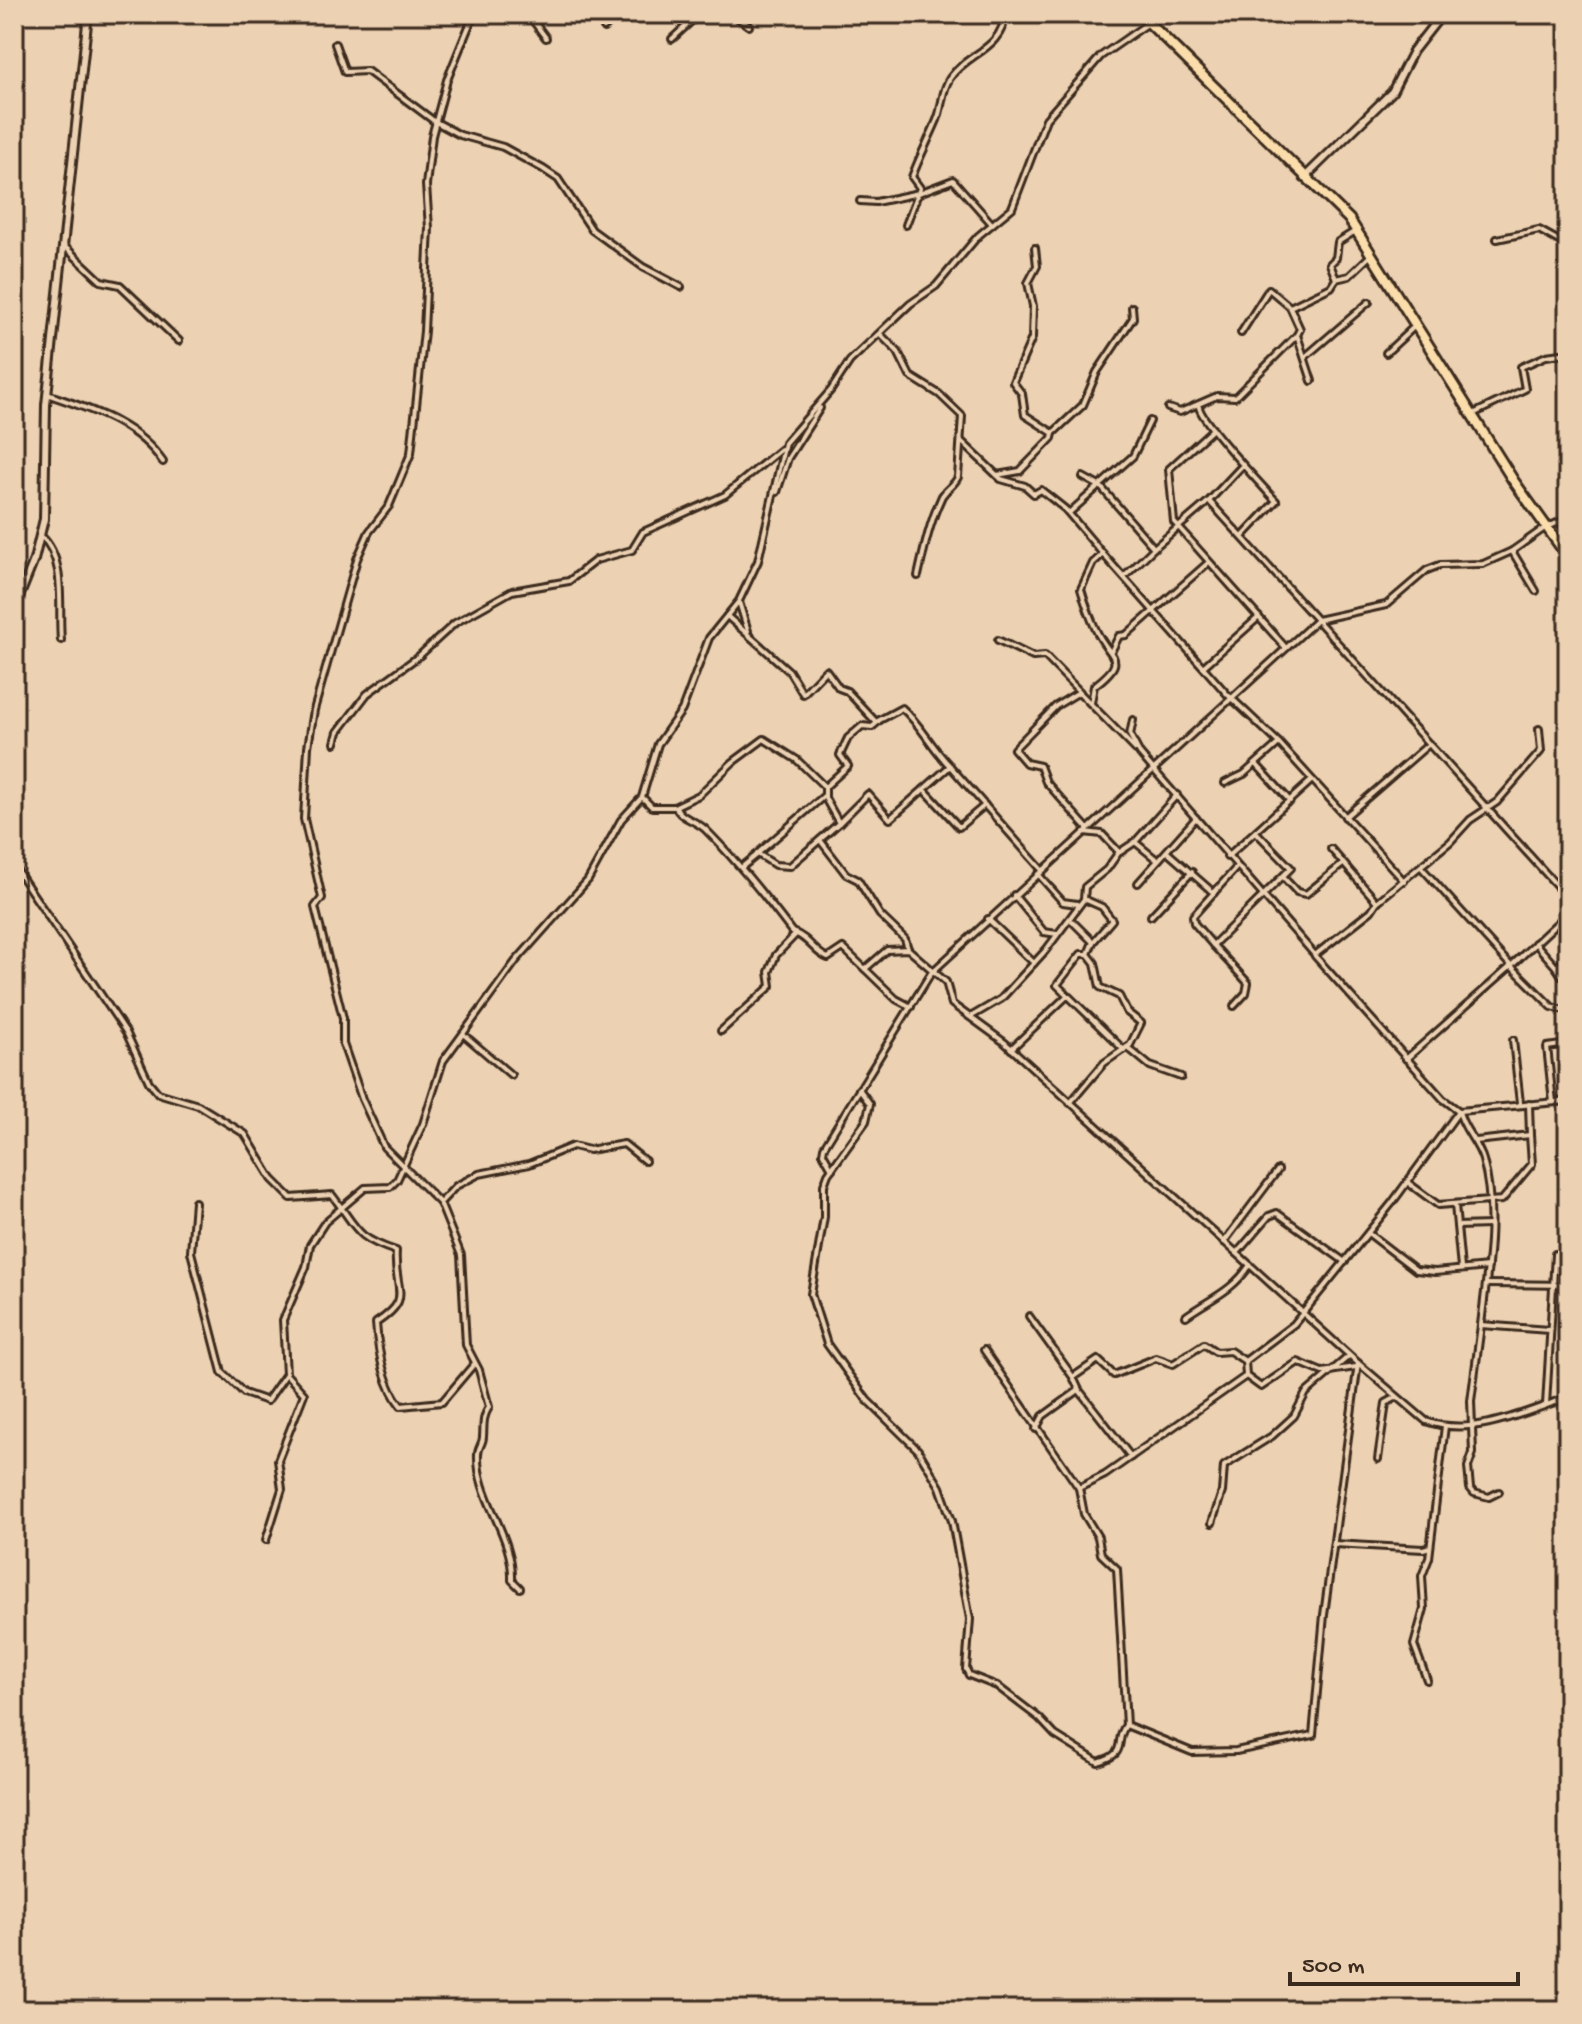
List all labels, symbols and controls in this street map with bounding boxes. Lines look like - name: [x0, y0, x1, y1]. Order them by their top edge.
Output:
- scale bar: [1290, 1936, 1518, 1986]
- text: 500 m: [1302, 1953, 1365, 1982]

